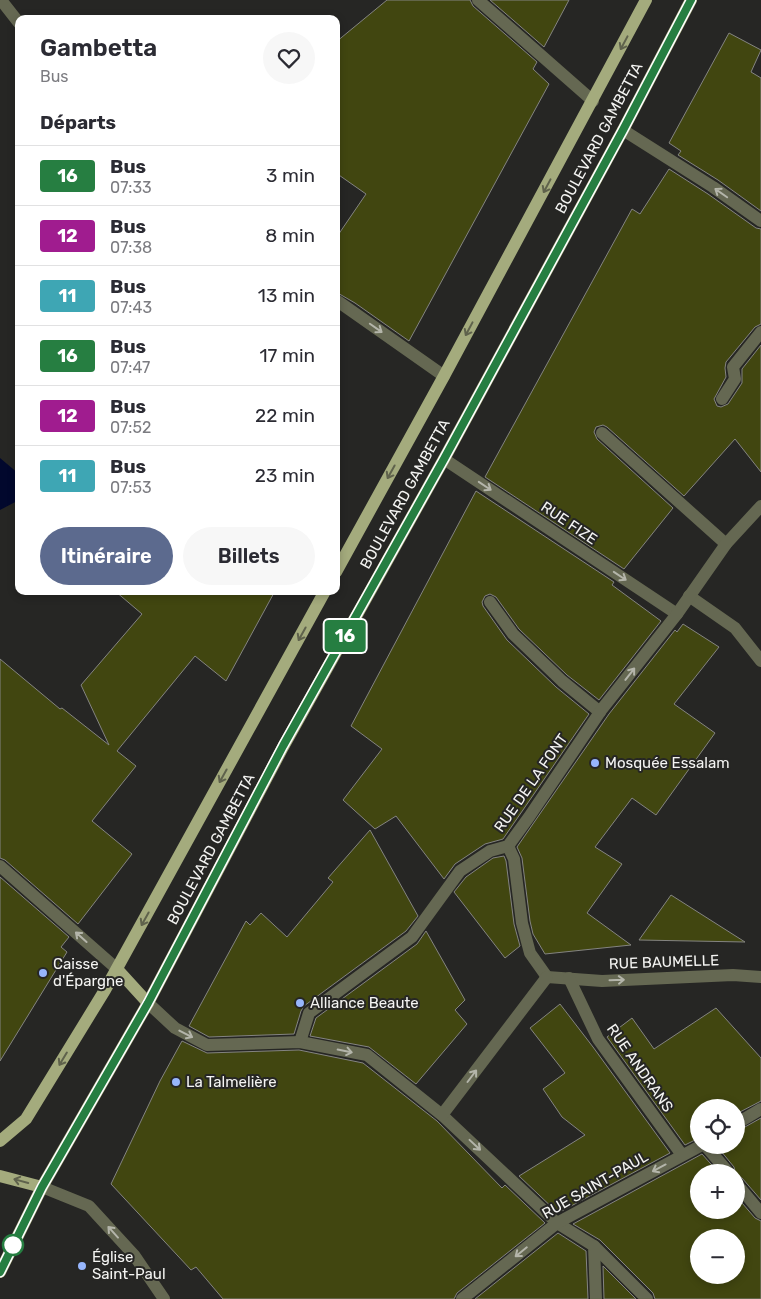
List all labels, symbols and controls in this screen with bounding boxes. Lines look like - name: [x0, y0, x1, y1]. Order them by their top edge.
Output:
- button: heart: [263, 32, 315, 84]
- text: Gambetta: [40, 34, 157, 62]
- one-way arrow: [618, 35, 628, 50]
- street label: BOULEVARD GAMBETTA: [552, 59, 646, 217]
- text: Bus: [40, 67, 68, 86]
- text: Départs: [40, 111, 116, 134]
- text: Bus: [110, 155, 146, 178]
- text: 3 min: [266, 164, 315, 187]
- text: 16: [57, 165, 78, 187]
- text: 07:33: [110, 178, 152, 197]
- one-way arrow: [542, 179, 552, 194]
- one-way arrow: [715, 188, 729, 198]
- text: Bus: [110, 215, 146, 238]
- text: 8 min: [265, 224, 315, 247]
- text: 12: [57, 225, 78, 247]
- text: 07:38: [110, 238, 152, 257]
- text: Bus: [110, 275, 146, 298]
- text: 13 min: [258, 284, 315, 307]
- text: 11: [59, 285, 76, 307]
- text: 07:43: [110, 298, 152, 317]
- one-way arrow: [464, 322, 474, 336]
- one-way arrow: [369, 323, 383, 333]
- text: Bus: [110, 335, 146, 358]
- text: 17 min: [259, 344, 315, 367]
- text: 16: [57, 345, 78, 367]
- text: 07:47: [110, 358, 150, 377]
- text: Bus: [110, 395, 146, 418]
- text: 22 min: [255, 404, 315, 427]
- text: 12: [57, 405, 78, 427]
- street label: BOULEVARD GAMBETTA: [356, 416, 454, 572]
- text: 07:52: [110, 418, 151, 437]
- text: Bus: [110, 455, 146, 478]
- text: 23 min: [255, 464, 315, 487]
- one-way arrow: [386, 464, 396, 478]
- text: 11: [59, 465, 76, 487]
- text: 07:53: [110, 478, 152, 497]
- one-way arrow: [477, 481, 491, 491]
- street label: RUE FIZE: [537, 498, 601, 548]
- button: Itinéraire: [40, 527, 173, 585]
- button: Billets: [183, 527, 315, 585]
- one-way arrow: [612, 571, 626, 581]
- line badge: 16: [322, 620, 368, 652]
- text: 16: [335, 625, 355, 647]
- one-way arrow: [297, 626, 306, 641]
- one-way arrow: [624, 668, 635, 681]
- street label: RUE DE LA FONT: [490, 730, 572, 836]
- place label: Mosquée Essalam: [605, 754, 730, 772]
- marker: Mosquée Essalam: [589, 757, 601, 769]
- one-way arrow: [218, 769, 228, 783]
- street label: BOULEVARD GAMBETTA: [164, 770, 258, 928]
- one-way arrow: [140, 911, 150, 926]
- one-way arrow: [74, 931, 87, 942]
- street label: RUE BAUMELLE: [609, 951, 719, 973]
- place label: Caisse d'Épargne: [53, 955, 124, 990]
- marker: Caisse d'Épargne: [37, 967, 49, 979]
- one-way arrow: [609, 975, 625, 985]
- place label: Alliance Beaute: [310, 994, 419, 1012]
- marker: Alliance Beaute: [294, 997, 306, 1009]
- street label: RUE ANDRANS: [603, 1021, 677, 1115]
- one-way arrow: [178, 1030, 193, 1039]
- one-way arrow: [337, 1047, 353, 1057]
- one-way arrow: [58, 1051, 68, 1065]
- one-way arrow: [467, 1069, 477, 1083]
- place label: La Talmelière: [186, 1073, 277, 1091]
- marker: La Talmelière: [170, 1076, 182, 1088]
- map controls: [690, 1099, 745, 1284]
- button: locate: [690, 1099, 745, 1154]
- one-way arrow: [468, 1139, 481, 1151]
- street label: RUE SAINT-PAUL: [539, 1147, 652, 1223]
- one-way arrow: [652, 1163, 667, 1173]
- button: +: [690, 1164, 745, 1219]
- one-way arrow: [13, 1176, 29, 1186]
- one-way arrow: [107, 1226, 119, 1239]
- button: −: [690, 1229, 745, 1284]
- unlabelled marker: [2, 1234, 24, 1256]
- one-way arrow: [515, 1246, 528, 1257]
- place label: Église Saint-Paul: [92, 1248, 166, 1283]
- marker: Église Saint-Paul: [76, 1260, 88, 1272]

